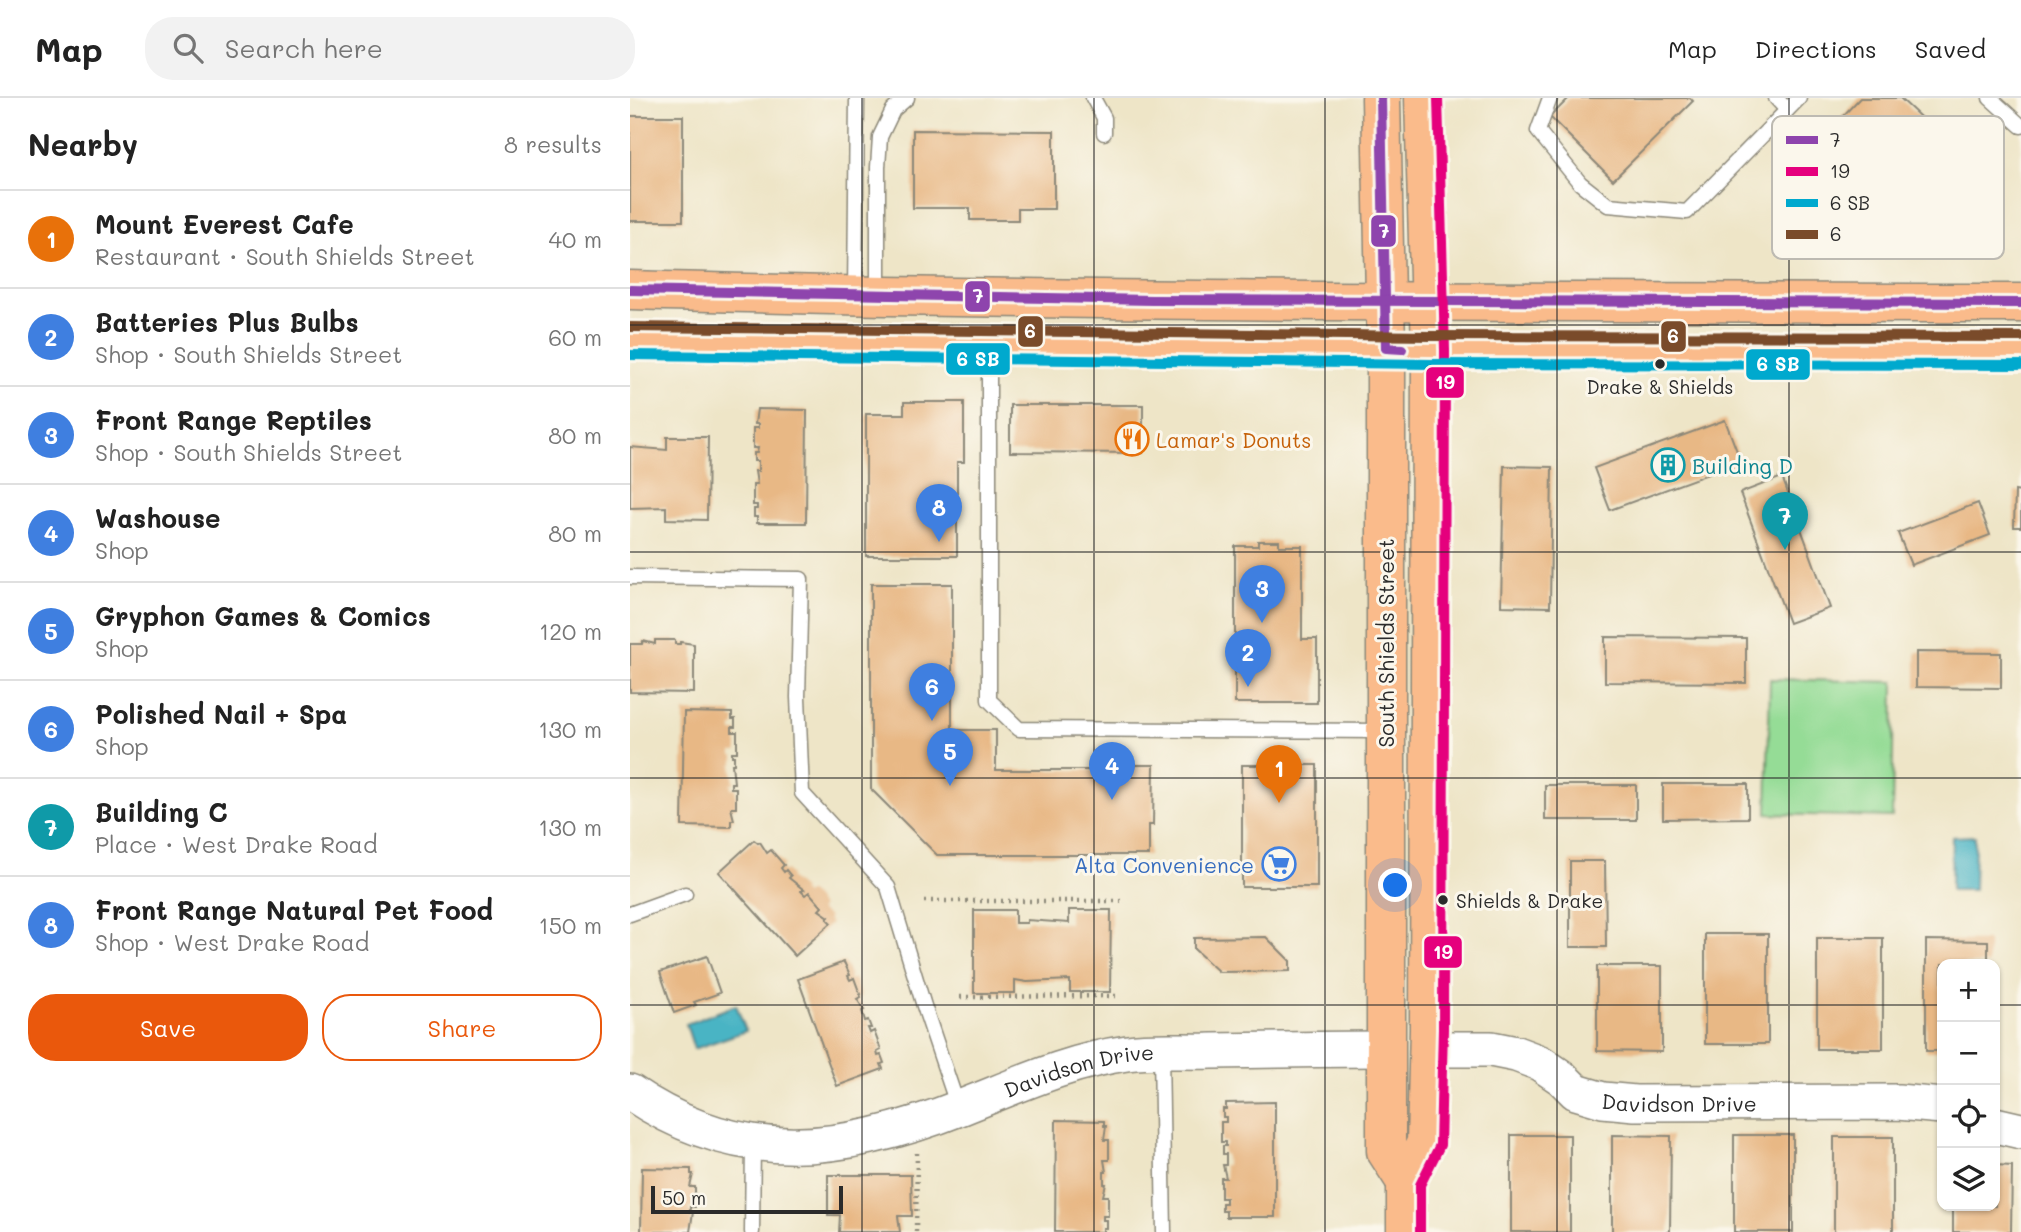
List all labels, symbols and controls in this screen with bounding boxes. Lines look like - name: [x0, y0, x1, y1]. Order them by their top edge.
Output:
- search box: [145, 17, 635, 80]
- text: Map: [35, 27, 103, 70]
- icon: search: [169, 29, 207, 67]
- text: Search here: [225, 31, 383, 65]
- text: Map: [1668, 33, 1717, 64]
- text: Directions: [1755, 33, 1877, 64]
- text: Saved: [1915, 33, 1986, 64]
- legend: [1772, 116, 2004, 259]
- text: Nearby: [28, 124, 138, 164]
- text: 7: [1830, 127, 1841, 152]
- text: 8 results: [504, 129, 602, 159]
- text: 19: [1830, 158, 1850, 183]
- text: 6 SB: [1830, 190, 1870, 215]
- text: Mount Everest Cafe: [95, 207, 354, 241]
- line badge: 7: [1370, 214, 1397, 248]
- text: 7: [1379, 218, 1390, 243]
- text: 6: [1830, 221, 1841, 246]
- text: 1: [46, 224, 56, 254]
- text: 40 m: [549, 224, 602, 254]
- text: Restaurant · South Shields Street: [95, 241, 475, 271]
- line badge: 7: [964, 280, 991, 313]
- text: 7: [973, 283, 984, 308]
- text: Batteries Plus Bulbs: [95, 305, 359, 339]
- line badge: 6: [1017, 315, 1044, 348]
- text: 6: [1024, 318, 1036, 343]
- line badge: 6: [1660, 320, 1687, 353]
- text: 2: [45, 322, 57, 352]
- text: 60 m: [548, 322, 602, 352]
- text: 6: [1667, 323, 1679, 348]
- text: Shop · South Shields Street: [95, 339, 402, 369]
- line badge: 6 SB: [945, 342, 1011, 376]
- text: 6 SB: [956, 346, 1000, 371]
- line badge: 6 SB: [1745, 348, 1811, 381]
- text: 6 SB: [1756, 351, 1800, 376]
- marker: Drake & Shields: [1653, 357, 1667, 371]
- line badge: 19: [1425, 366, 1465, 399]
- text: 19: [1435, 369, 1455, 394]
- place label: Drake & Shields: [1586, 374, 1734, 399]
- text: Front Range Reptiles: [95, 403, 372, 437]
- text: 3: [44, 420, 58, 450]
- text: 80 m: [548, 420, 602, 450]
- restaurant icon: Lamar's Donuts: [1113, 420, 1151, 458]
- place label: Lamar's Donuts: [1156, 426, 1312, 453]
- text: Shop · South Shields Street: [95, 437, 402, 467]
- building icon: Building D: [1649, 446, 1687, 484]
- place label: Building D: [1692, 452, 1793, 479]
- pin: 8: [916, 484, 962, 542]
- pin: 7: [1762, 492, 1808, 550]
- text: Washouse: [95, 501, 221, 535]
- text: 4: [44, 518, 58, 548]
- text: 80 m: [548, 518, 602, 548]
- text: Shop: [95, 535, 149, 565]
- street label: South Shields Street: [1372, 538, 1399, 748]
- pin: 3: [1239, 565, 1285, 623]
- text: Gryphon Games & Comics: [95, 599, 431, 633]
- text: 5: [44, 616, 58, 646]
- text: 120 m: [539, 616, 602, 646]
- pin: 2: [1225, 629, 1271, 687]
- text: Shop: [95, 633, 149, 663]
- pin: 6: [909, 663, 955, 721]
- text: Polished Nail + Spa: [95, 697, 347, 731]
- text: 6: [44, 714, 58, 744]
- text: 130 m: [538, 714, 602, 744]
- pin: 5: [927, 728, 973, 786]
- text: Shop: [95, 731, 149, 761]
- pin: 4: [1089, 742, 1135, 800]
- pin: 1: [1256, 745, 1302, 803]
- text: Building C: [95, 795, 228, 829]
- text: 7: [45, 812, 57, 842]
- text: 130 m: [538, 812, 602, 842]
- text: Place · West Drake Road: [95, 829, 378, 859]
- supermarket icon: Alta Convenience: [1260, 845, 1298, 883]
- place label: Alta Convenience: [1074, 851, 1254, 878]
- your location: [1378, 868, 1412, 902]
- place label: Shields & Drake: [1456, 888, 1603, 913]
- text: Front Range Natural Pet Food: [95, 893, 493, 927]
- marker: Shields & Drake: [1436, 893, 1450, 907]
- text: 8: [44, 910, 58, 940]
- text: 150 m: [538, 910, 602, 940]
- text: Shop · West Drake Road: [95, 927, 369, 957]
- line badge: 19: [1423, 935, 1463, 969]
- text: 19: [1433, 939, 1453, 964]
- map controls: [1937, 959, 2000, 1211]
- button: +: [1937, 959, 2000, 1022]
- button: Save: [28, 994, 308, 1061]
- button: Share: [322, 994, 602, 1061]
- button: −: [1937, 1022, 2000, 1085]
- street label: Davidson Drive: [1000, 1037, 1154, 1102]
- button: locate: [1937, 1085, 2000, 1148]
- street label: Davidson Drive: [1601, 1086, 1757, 1117]
- button: layers: [1937, 1148, 2000, 1211]
- scale bar: [651, 1183, 844, 1215]
- text: 50 m: [662, 1185, 706, 1210]

